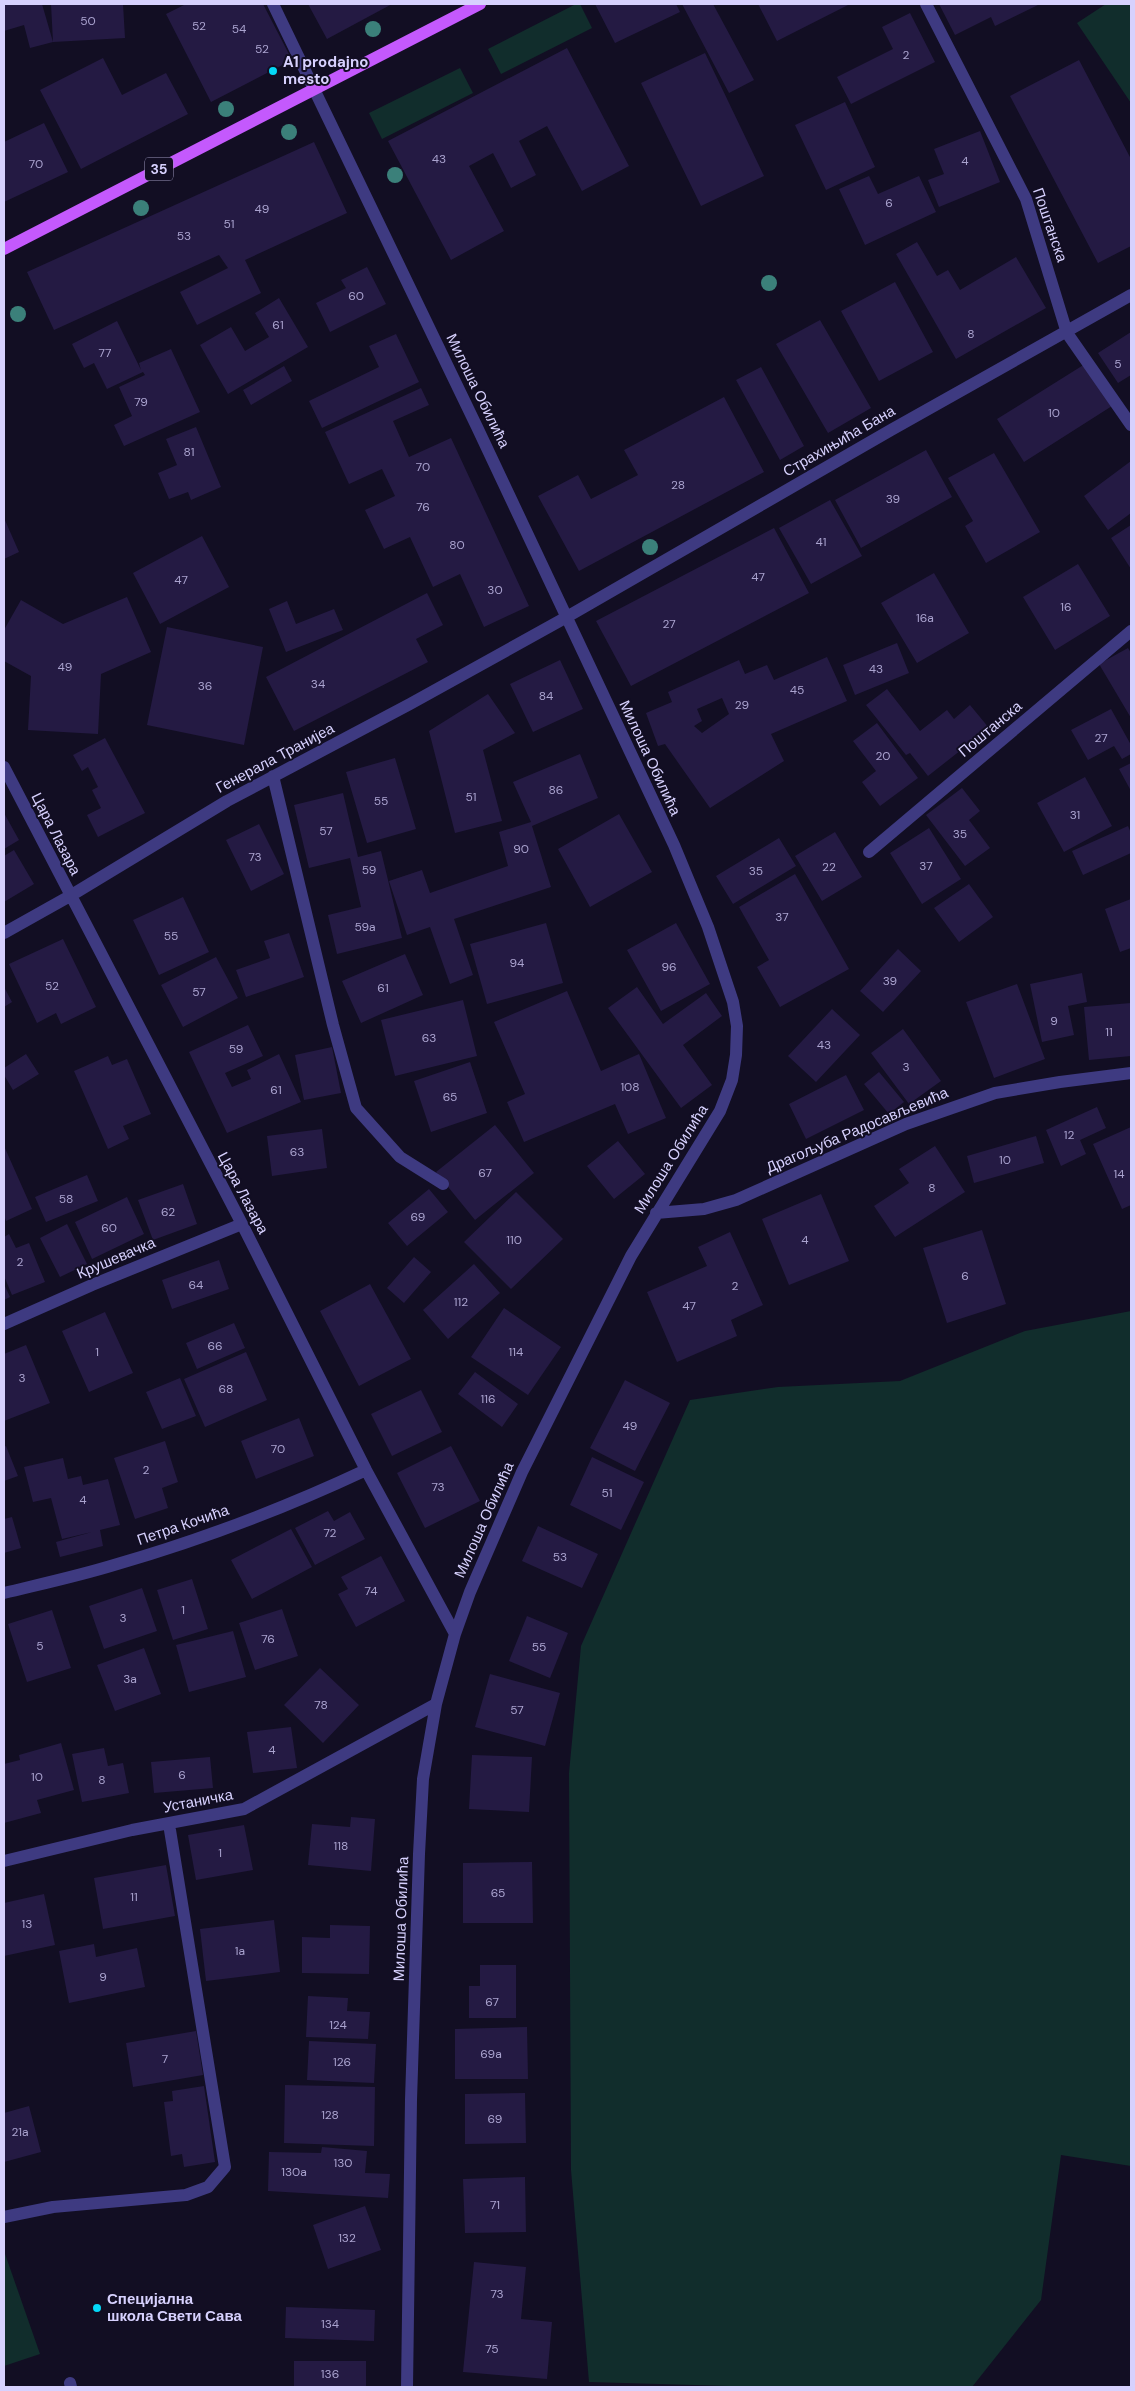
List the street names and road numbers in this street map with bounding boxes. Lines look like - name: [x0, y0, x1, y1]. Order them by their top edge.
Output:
- road number: 35: [145, 157, 173, 180]
- street label: Поштанска: [1028, 185, 1072, 265]
- street label: Милоша Обилића: [442, 330, 515, 452]
- street label: Страхињића Бана: [779, 400, 899, 481]
- street label: Поштанска: [954, 696, 1027, 761]
- street label: Милоша Обилића: [615, 697, 686, 819]
- street label: Генерала Транијеа: [212, 718, 338, 798]
- street label: Цара Лазара: [27, 789, 86, 879]
- street label: Драгољуба Радосављевића: [763, 1082, 952, 1177]
- street label: Милоша Обилића: [629, 1100, 713, 1217]
- street label: Цара Лазара: [213, 1148, 273, 1238]
- street label: Крушевачка: [74, 1232, 159, 1284]
- street label: Милоша Обилића: [449, 1458, 519, 1581]
- street label: Петра Кочића: [134, 1500, 232, 1550]
- street label: Устаничка: [161, 1784, 235, 1818]
- street label: Милоша Обилића: [389, 1856, 413, 1982]

